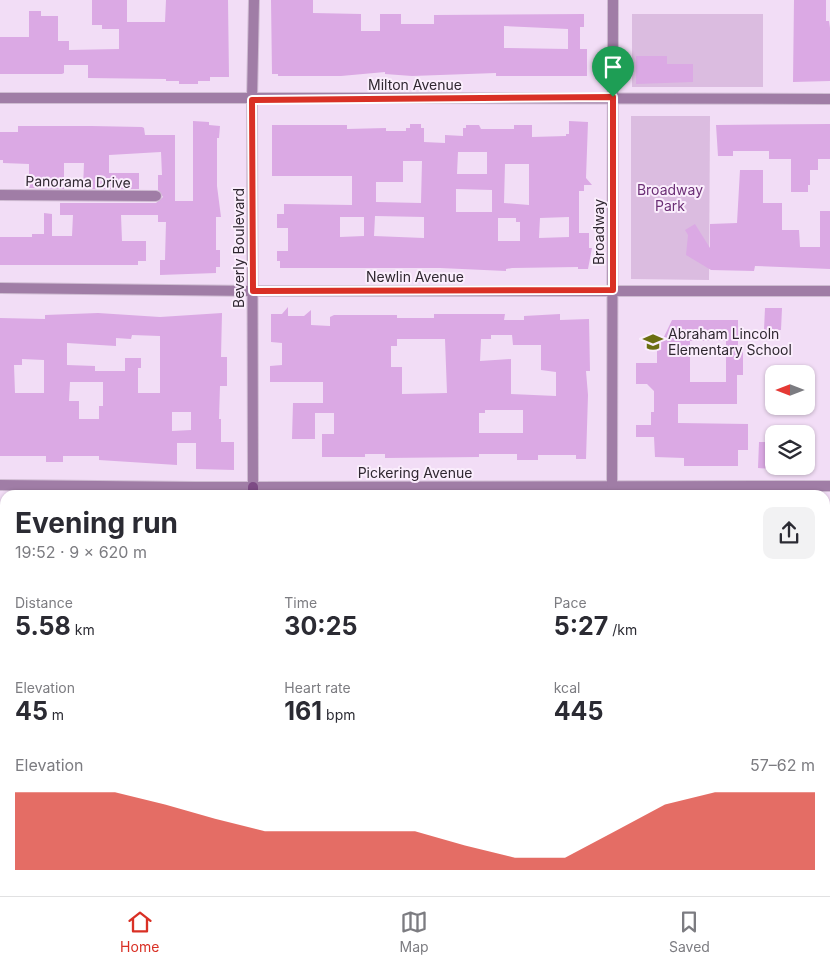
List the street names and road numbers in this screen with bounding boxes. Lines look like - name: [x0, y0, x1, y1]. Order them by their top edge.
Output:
- street label: Milton Avenue: [368, 76, 462, 93]
- street label: Panorama Drive: [25, 172, 131, 191]
- street label: Beverly Boulevard: [230, 188, 247, 308]
- street label: Broadway: [590, 199, 607, 265]
- street label: Newlin Avenue: [366, 268, 464, 285]
- street label: Pickering Avenue: [358, 464, 472, 481]

